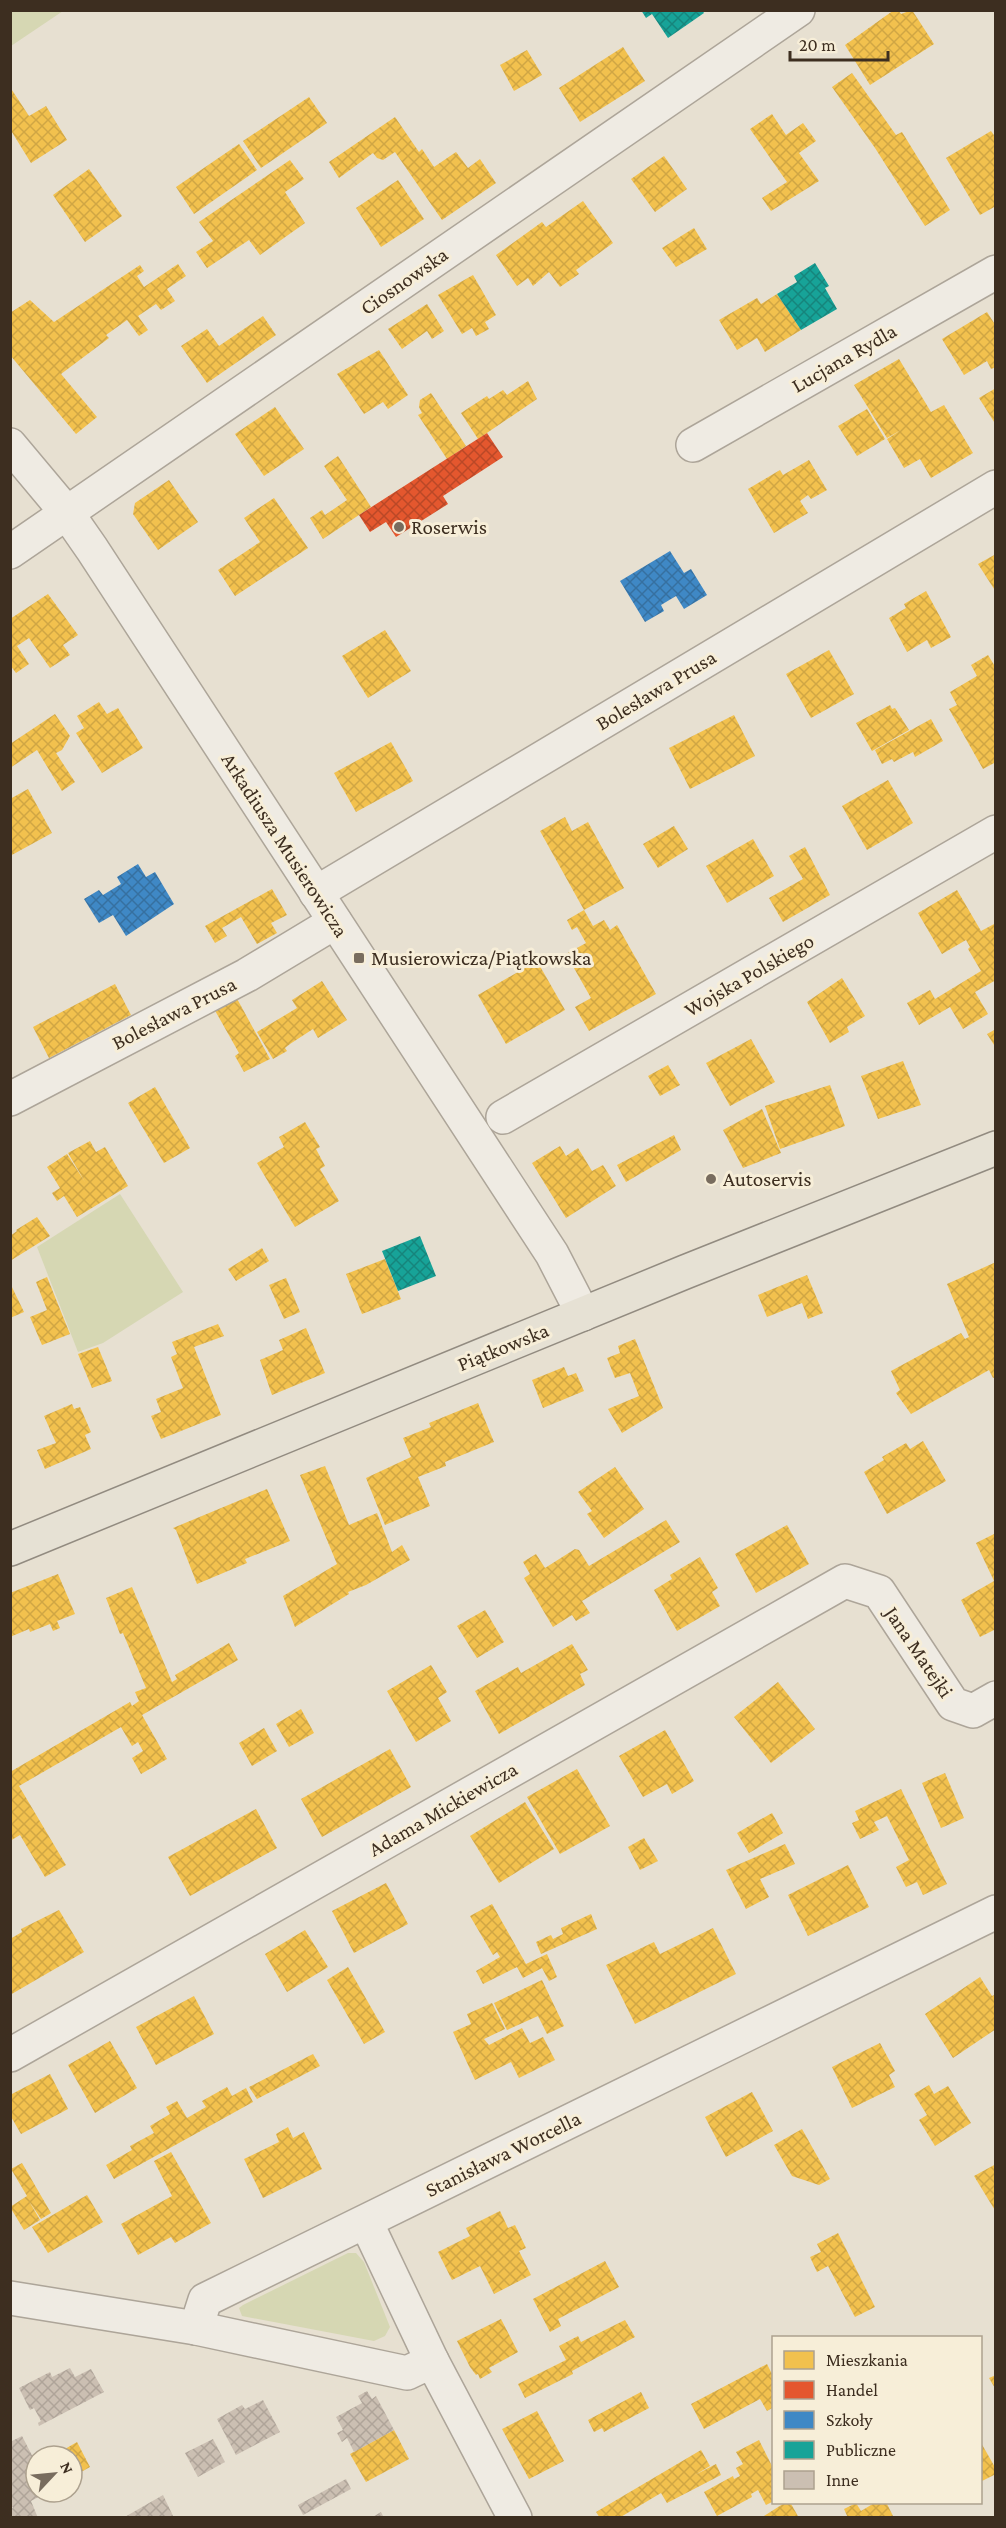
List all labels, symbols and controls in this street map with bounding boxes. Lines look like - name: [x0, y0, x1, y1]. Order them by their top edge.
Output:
- scale bar: [790, 24, 888, 62]
- text: 20 m: [799, 35, 836, 55]
- street label: Ciosnowska: [356, 242, 453, 320]
- street label: Lucjana Rydla: [787, 318, 901, 398]
- place label: Roserwis: [411, 515, 487, 539]
- marker: Roserwis: [392, 520, 406, 534]
- street label: Bolesława Prusa: [591, 645, 721, 735]
- street label: Arkadiusza Musierowicza: [216, 748, 354, 942]
- street label: Wojska Polskiego: [680, 928, 818, 1022]
- place label: Musierowicza/Piątkowska: [371, 946, 592, 970]
- marker: Musierowicza/Piątkowska: [352, 951, 366, 965]
- street label: Bolesława Prusa: [108, 971, 240, 1055]
- place label: Autoservis: [723, 1167, 812, 1191]
- marker: Autoservis: [704, 1172, 718, 1186]
- street label: Piątkowska: [454, 1318, 552, 1376]
- street label: Jana Matejki: [879, 1600, 959, 1703]
- street label: Adama Mickiewicza: [364, 1757, 522, 1861]
- street label: Stanisława Worcella: [421, 2106, 585, 2202]
- legend: [772, 2336, 982, 2504]
- text: Mieszkania: [826, 2350, 908, 2370]
- text: Handel: [826, 2380, 878, 2400]
- text: Szkoły: [826, 2410, 873, 2430]
- text: Publiczne: [826, 2440, 896, 2460]
- north arrow: [24, 2444, 84, 2504]
- text: N: [57, 2459, 77, 2476]
- text: Inne: [826, 2470, 859, 2490]

